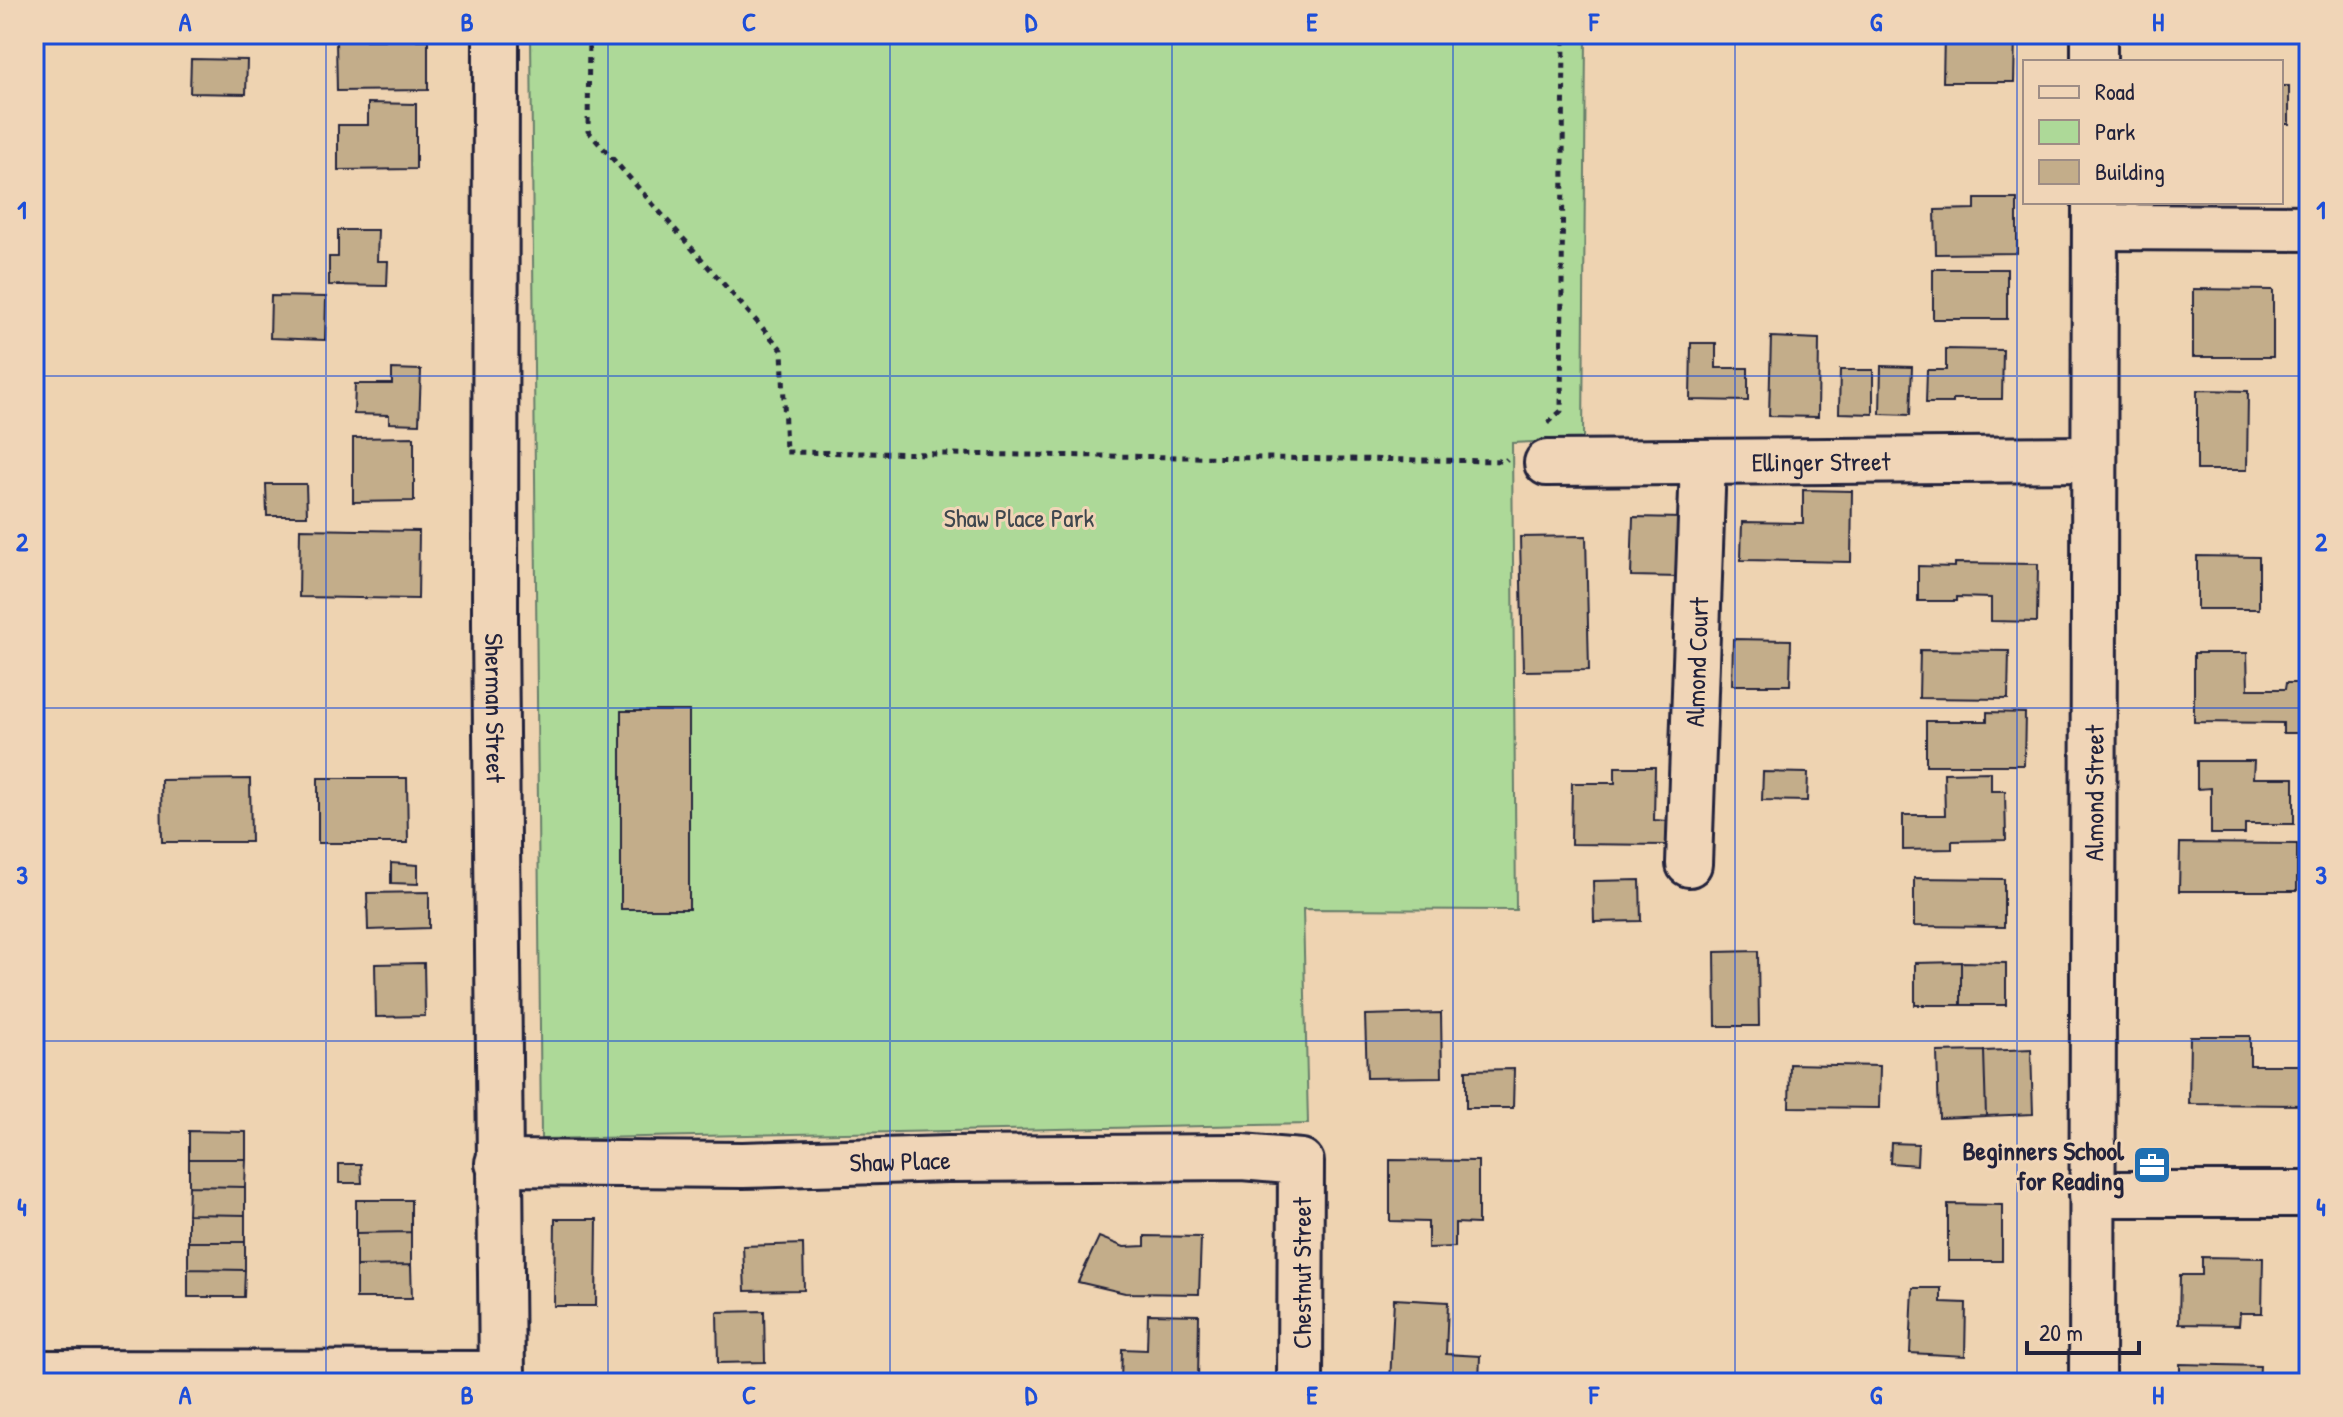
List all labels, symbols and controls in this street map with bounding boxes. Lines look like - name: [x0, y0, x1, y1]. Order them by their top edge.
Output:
- text: A: [179, 4, 192, 39]
- text: B: [460, 4, 474, 39]
- text: C: [742, 4, 756, 39]
- text: D: [1025, 4, 1038, 39]
- text: E: [1306, 4, 1318, 39]
- text: F: [1588, 4, 1600, 39]
- text: G: [1870, 4, 1883, 39]
- text: H: [2152, 4, 2164, 39]
- legend: [2023, 60, 2283, 204]
- text: Road: [2095, 75, 2134, 107]
- text: Park: [2095, 115, 2135, 147]
- text: Building: [2095, 155, 2165, 187]
- text: 1: [17, 192, 27, 227]
- text: 1: [2316, 192, 2326, 227]
- street label: Ellinger Street: [1751, 443, 1892, 479]
- park label: Shaw Place Park: [944, 500, 1095, 535]
- text: 2: [16, 524, 29, 559]
- text: 2: [2315, 524, 2328, 559]
- street label: Almond Court: [1676, 596, 1716, 728]
- street label: Sherman Street: [478, 633, 514, 784]
- street label: Almond Street: [2076, 724, 2111, 861]
- text: 3: [16, 857, 28, 892]
- text: 3: [2315, 857, 2327, 892]
- place label: Beginners School for Reading: [1962, 1133, 2125, 1199]
- street label: Shaw Place: [849, 1141, 951, 1179]
- office icon: Beginners School for Reading: [2131, 1144, 2173, 1186]
- text: 4: [17, 1189, 27, 1224]
- text: 4: [2316, 1189, 2326, 1224]
- street label: Chestnut Street: [1284, 1196, 1319, 1349]
- scale bar: [2027, 1305, 2139, 1355]
- text: 20 m: [2039, 1316, 2083, 1348]
- text: A: [179, 1377, 192, 1412]
- text: B: [460, 1377, 474, 1412]
- text: C: [742, 1377, 756, 1412]
- text: D: [1025, 1377, 1038, 1412]
- text: E: [1306, 1377, 1318, 1412]
- text: F: [1588, 1377, 1600, 1412]
- text: G: [1870, 1377, 1883, 1412]
- text: H: [2152, 1377, 2164, 1412]

